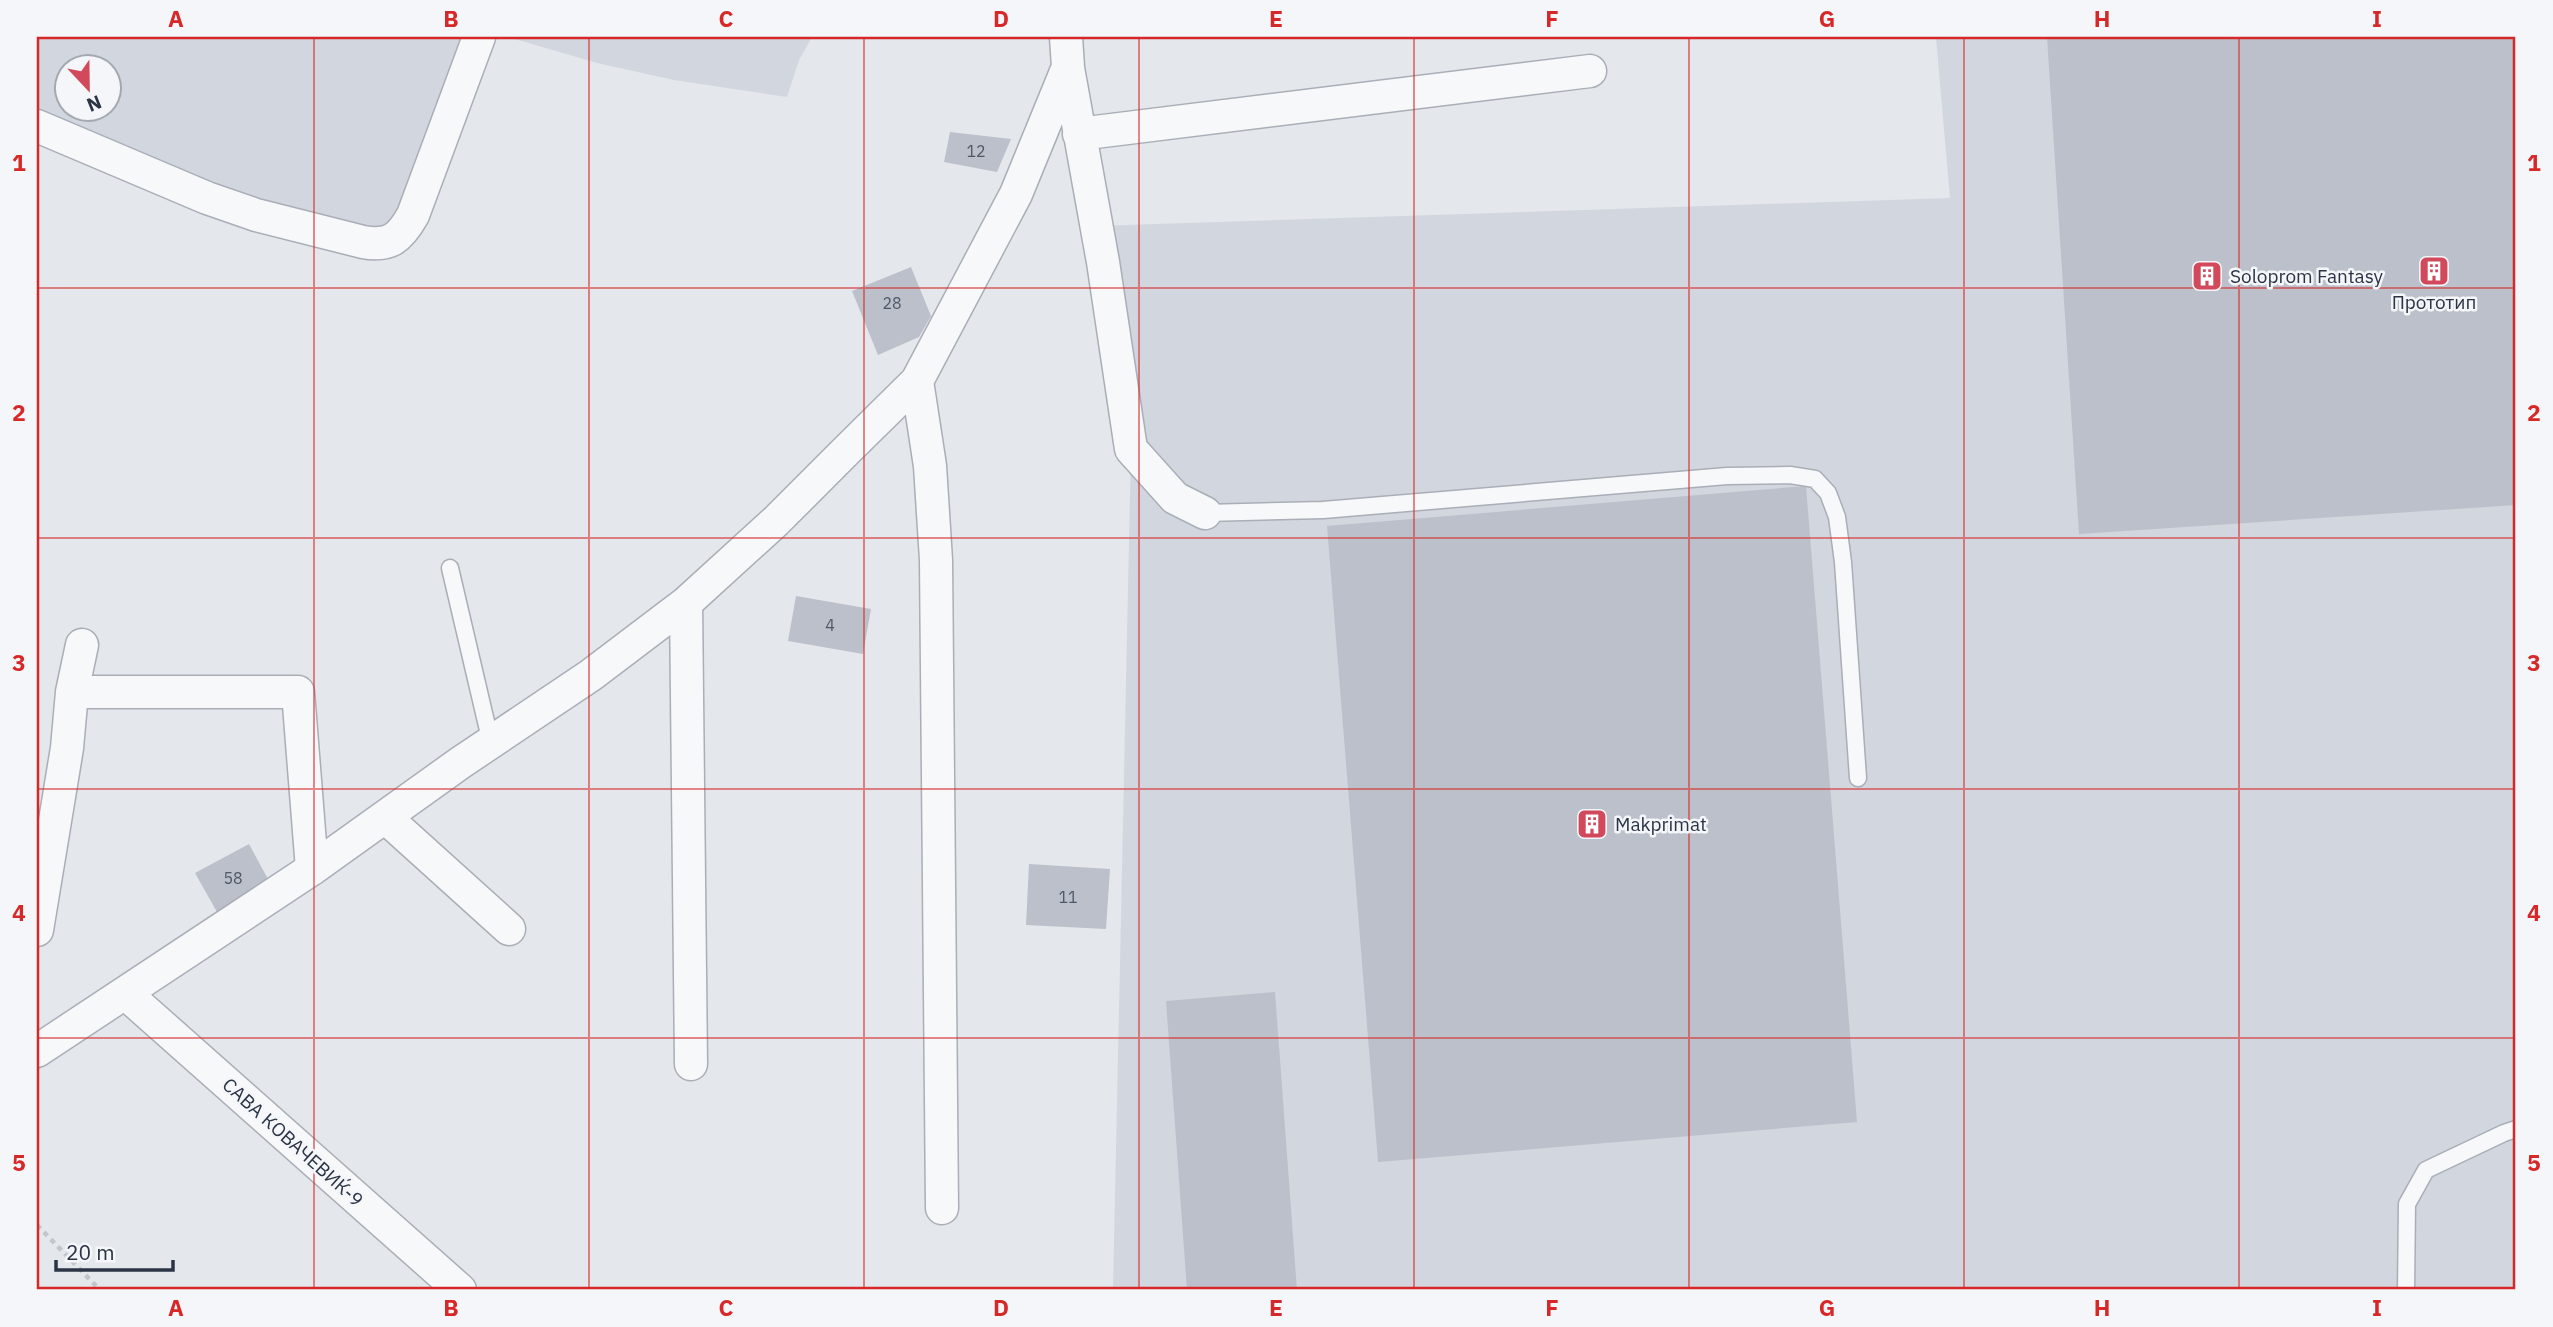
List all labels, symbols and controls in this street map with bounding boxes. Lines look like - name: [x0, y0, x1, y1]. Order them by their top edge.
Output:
- text: A: [168, 3, 184, 33]
- text: B: [443, 3, 459, 33]
- text: C: [719, 3, 734, 33]
- text: D: [993, 3, 1009, 33]
- text: E: [1269, 3, 1283, 33]
- text: F: [1545, 3, 1559, 33]
- text: G: [1819, 3, 1835, 33]
- text: H: [2094, 3, 2110, 33]
- text: I: [2372, 3, 2382, 33]
- north arrow: [52, 52, 122, 122]
- text: N: [83, 90, 105, 117]
- house number: 12: [966, 141, 986, 161]
- text: 1: [12, 147, 26, 177]
- text: 1: [2527, 147, 2541, 177]
- building icon: Прототип: [2417, 254, 2451, 288]
- building icon: Soloprom Fantasy: [2190, 259, 2224, 293]
- place label: Soloprom Fantasy: [2230, 264, 2384, 288]
- place label: Прототип: [2392, 290, 2476, 314]
- house number: 28: [882, 293, 902, 313]
- text: 2: [12, 397, 26, 427]
- text: 2: [2527, 397, 2541, 427]
- house number: 4: [825, 615, 835, 635]
- text: 3: [12, 647, 26, 677]
- text: 3: [2527, 647, 2541, 677]
- building icon: Makprimat: [1575, 807, 1609, 841]
- place label: Makprimat: [1615, 812, 1707, 836]
- house number: 58: [223, 868, 243, 888]
- house number: 11: [1058, 887, 1078, 907]
- text: 4: [12, 897, 26, 927]
- text: 4: [2527, 897, 2541, 927]
- street label: САВА КОВАЧЕВИЌ-9: [218, 1072, 368, 1212]
- text: 5: [12, 1147, 26, 1177]
- text: 5: [2527, 1147, 2541, 1177]
- scale bar: [56, 1229, 173, 1273]
- text: 20 m: [66, 1238, 115, 1266]
- text: A: [168, 1292, 184, 1322]
- text: B: [443, 1292, 459, 1322]
- text: C: [719, 1292, 734, 1322]
- text: D: [993, 1292, 1009, 1322]
- text: E: [1269, 1292, 1283, 1322]
- text: F: [1545, 1292, 1559, 1322]
- text: G: [1819, 1292, 1835, 1322]
- text: H: [2094, 1292, 2110, 1322]
- text: I: [2372, 1292, 2382, 1322]

